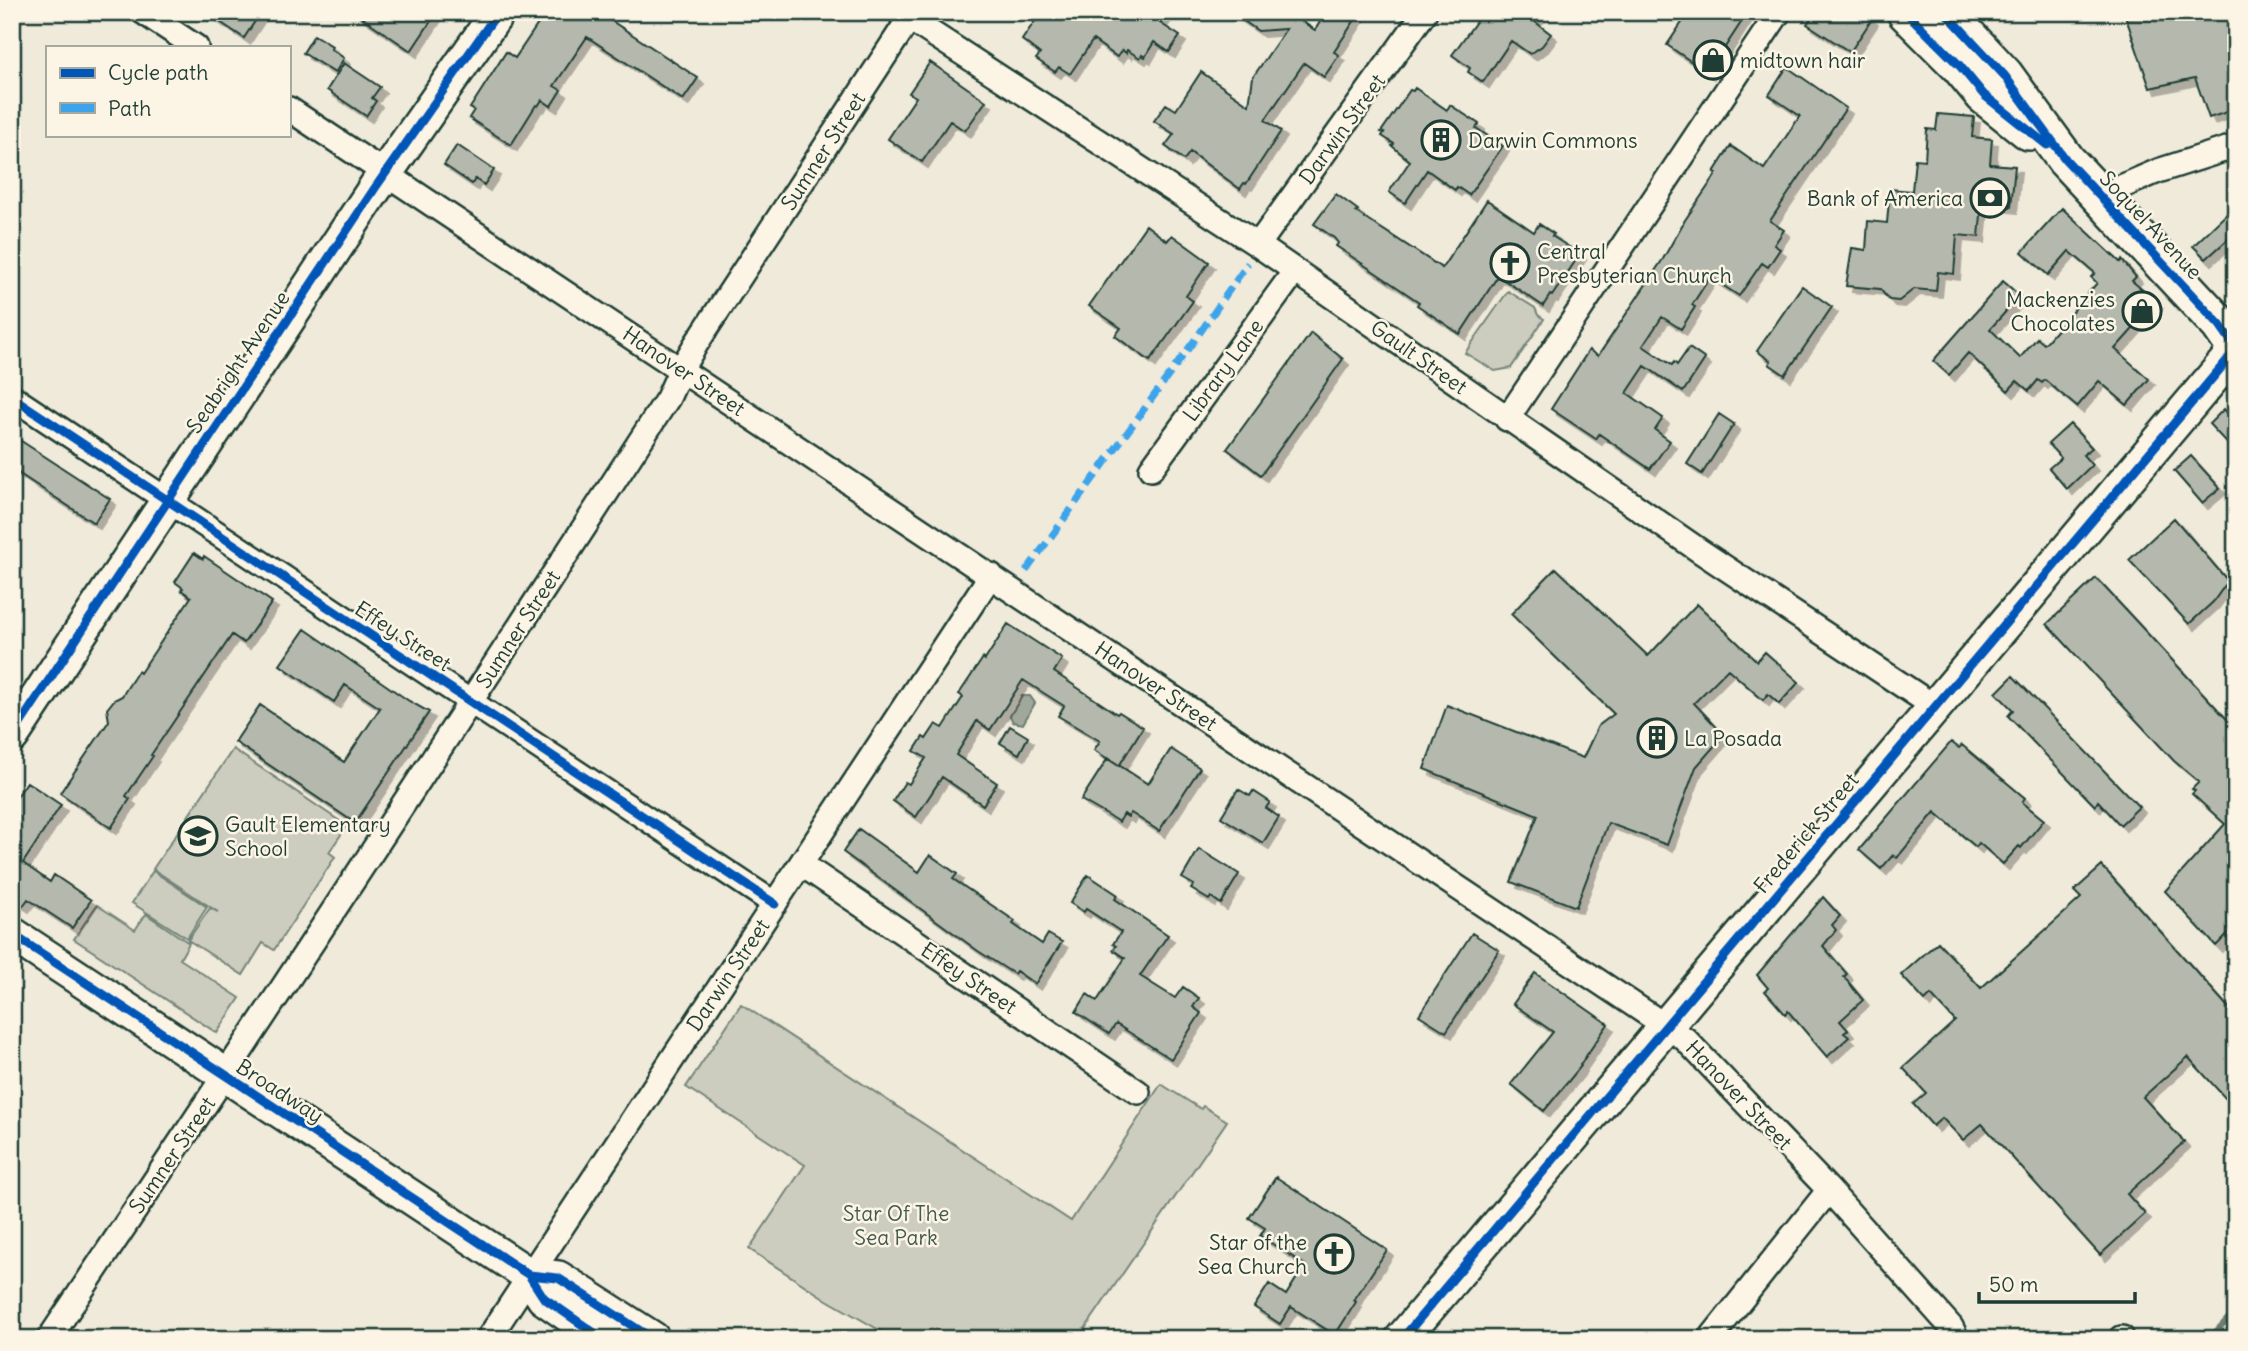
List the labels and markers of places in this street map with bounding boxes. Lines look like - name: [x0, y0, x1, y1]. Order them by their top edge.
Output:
- shop icon: midtown hair: [1692, 39, 1734, 81]
- place label: midtown hair: [1740, 47, 1866, 74]
- building icon: Darwin Commons: [1420, 119, 1462, 161]
- place label: Darwin Commons: [1468, 127, 1638, 154]
- bank icon: Bank of America: [1969, 177, 2011, 219]
- place label: Bank of America: [1807, 185, 1963, 212]
- place label: Central Presbyterian Church: [1537, 238, 1732, 289]
- church icon: Central Presbyterian Church: [1489, 242, 1531, 284]
- place label: Mackenzies Chocolates: [2006, 286, 2115, 337]
- shop icon: Mackenzies Chocolates: [2121, 290, 2163, 332]
- building icon: La Posada: [1636, 717, 1678, 759]
- place label: La Posada: [1684, 725, 1782, 752]
- place label: Gault Elementary School: [225, 811, 391, 862]
- school or university icon: Gault Elementary School: [177, 815, 219, 857]
- place label: Star of the Sea Church: [1198, 1229, 1307, 1280]
- church icon: Star of the Sea Church: [1313, 1233, 1355, 1275]

